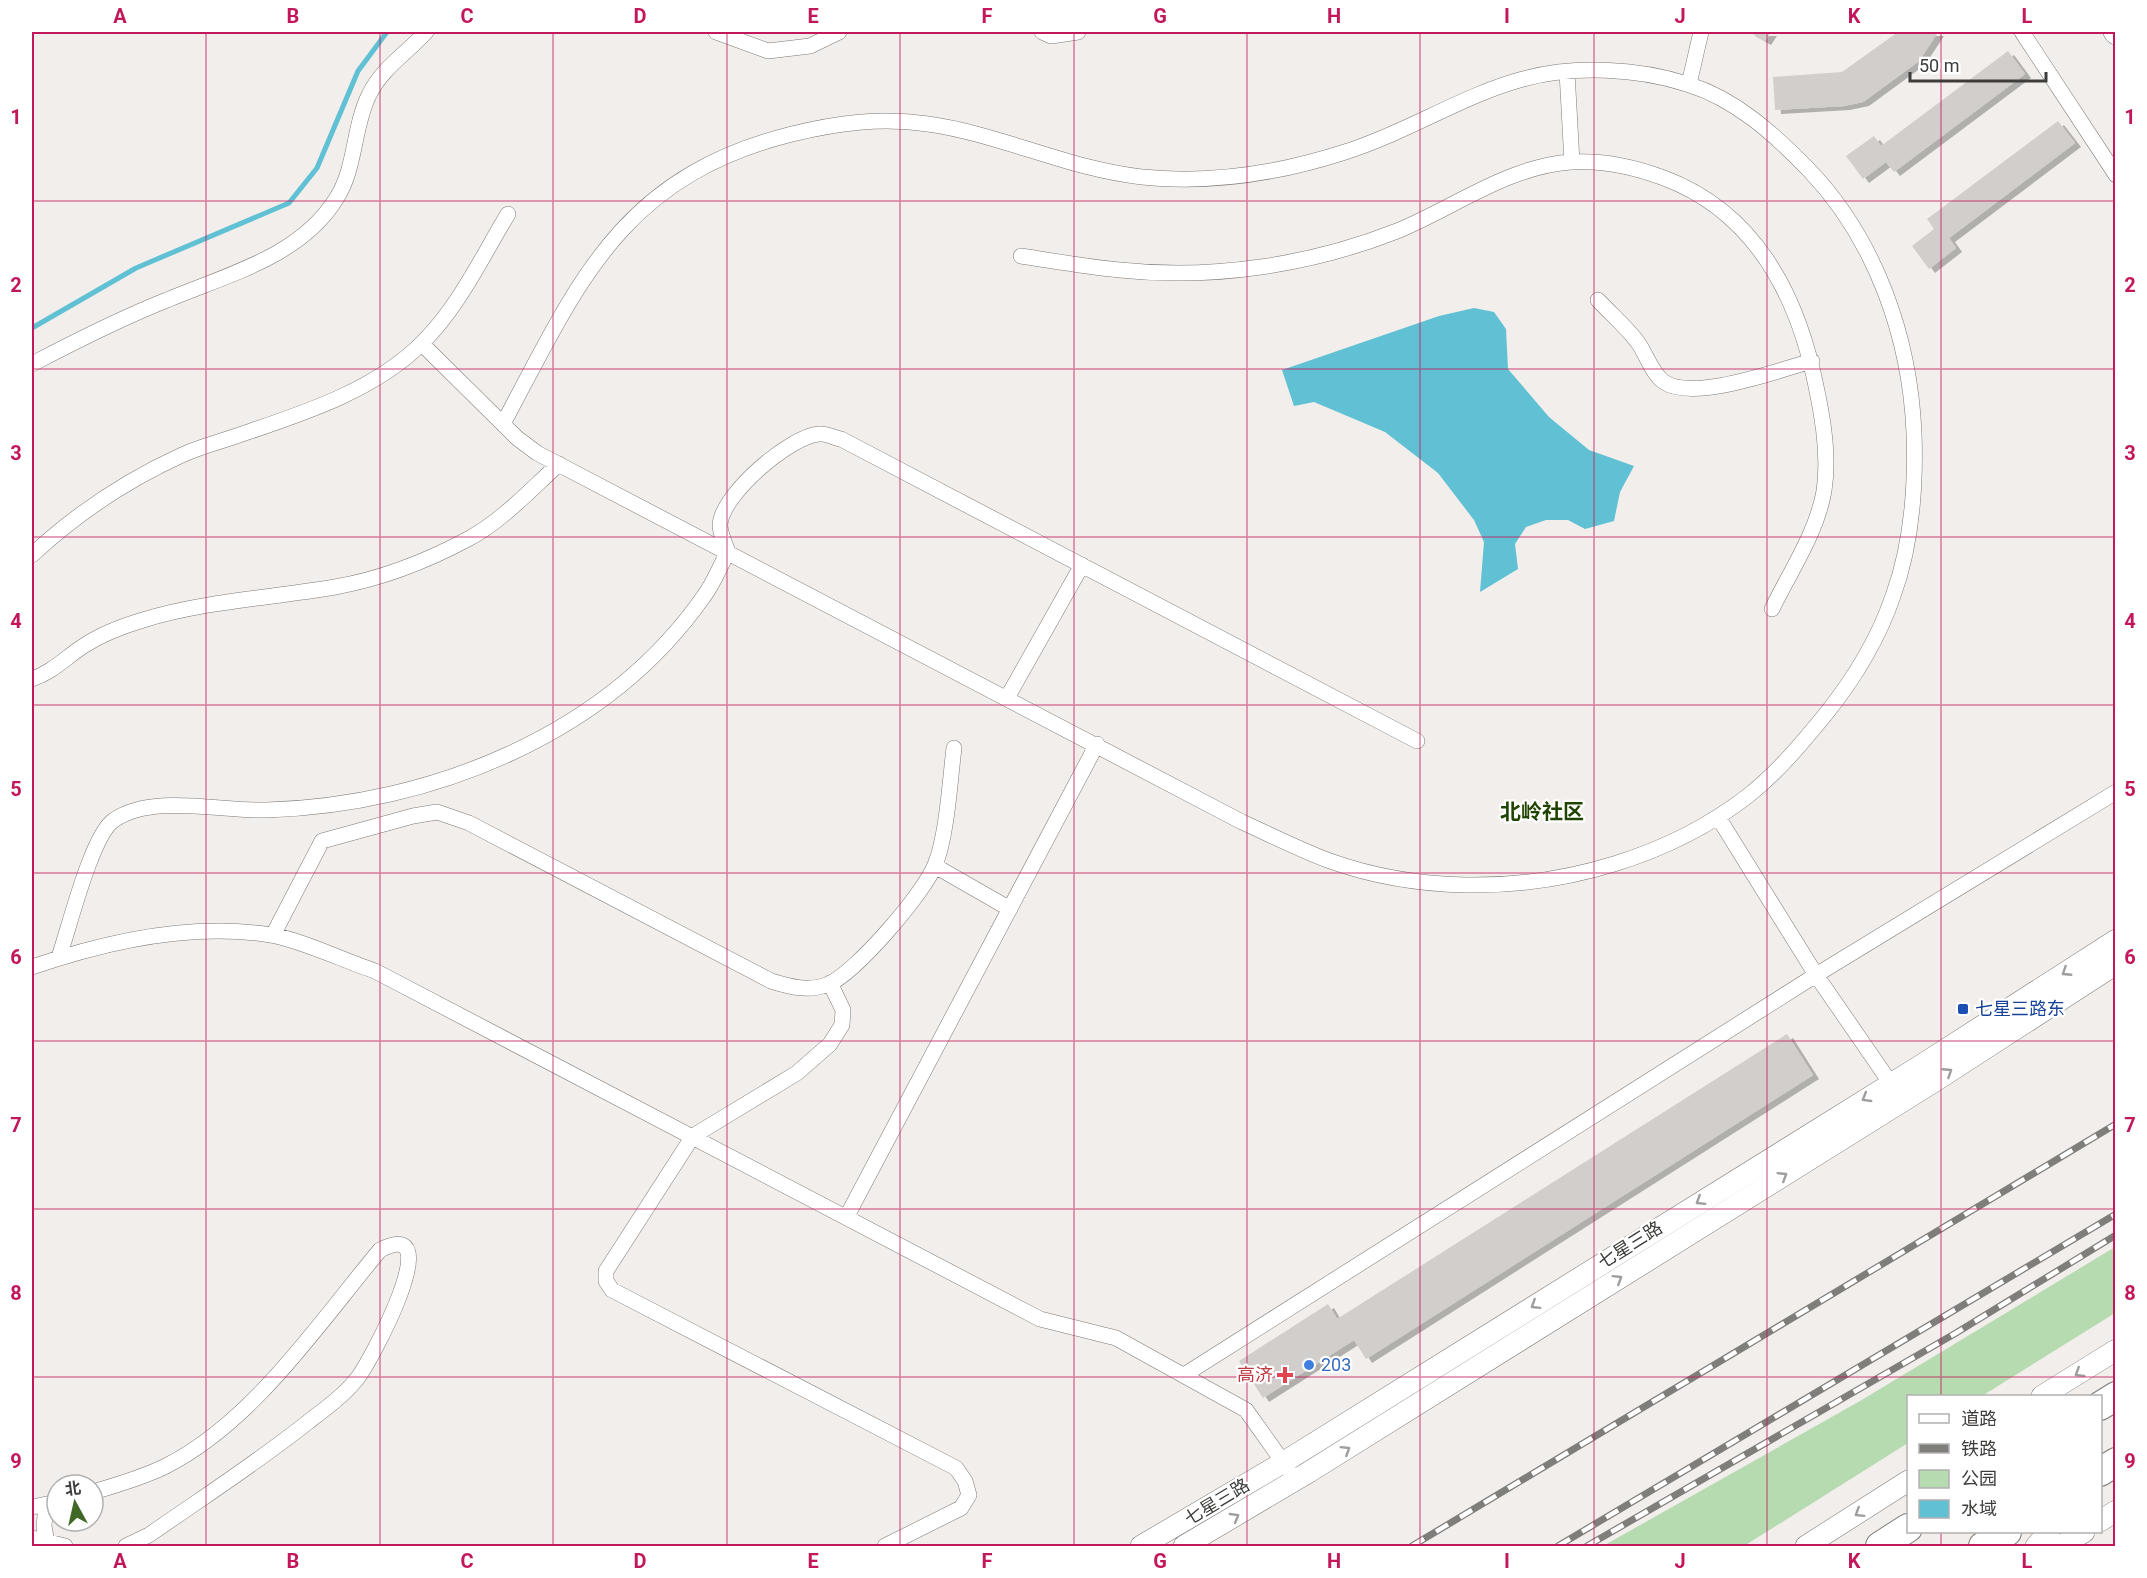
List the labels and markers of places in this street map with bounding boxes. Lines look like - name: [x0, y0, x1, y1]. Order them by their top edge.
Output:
- place label: 七星三路东: [1975, 998, 2065, 1019]
- marker: 七星三路东: [1956, 1002, 1970, 1016]
- place label: 203: [1321, 1354, 1351, 1375]
- marker: 203: [1302, 1358, 1316, 1372]
- place label: 高济: [1237, 1364, 1273, 1385]
- marker: 高济: [1278, 1368, 1292, 1382]

